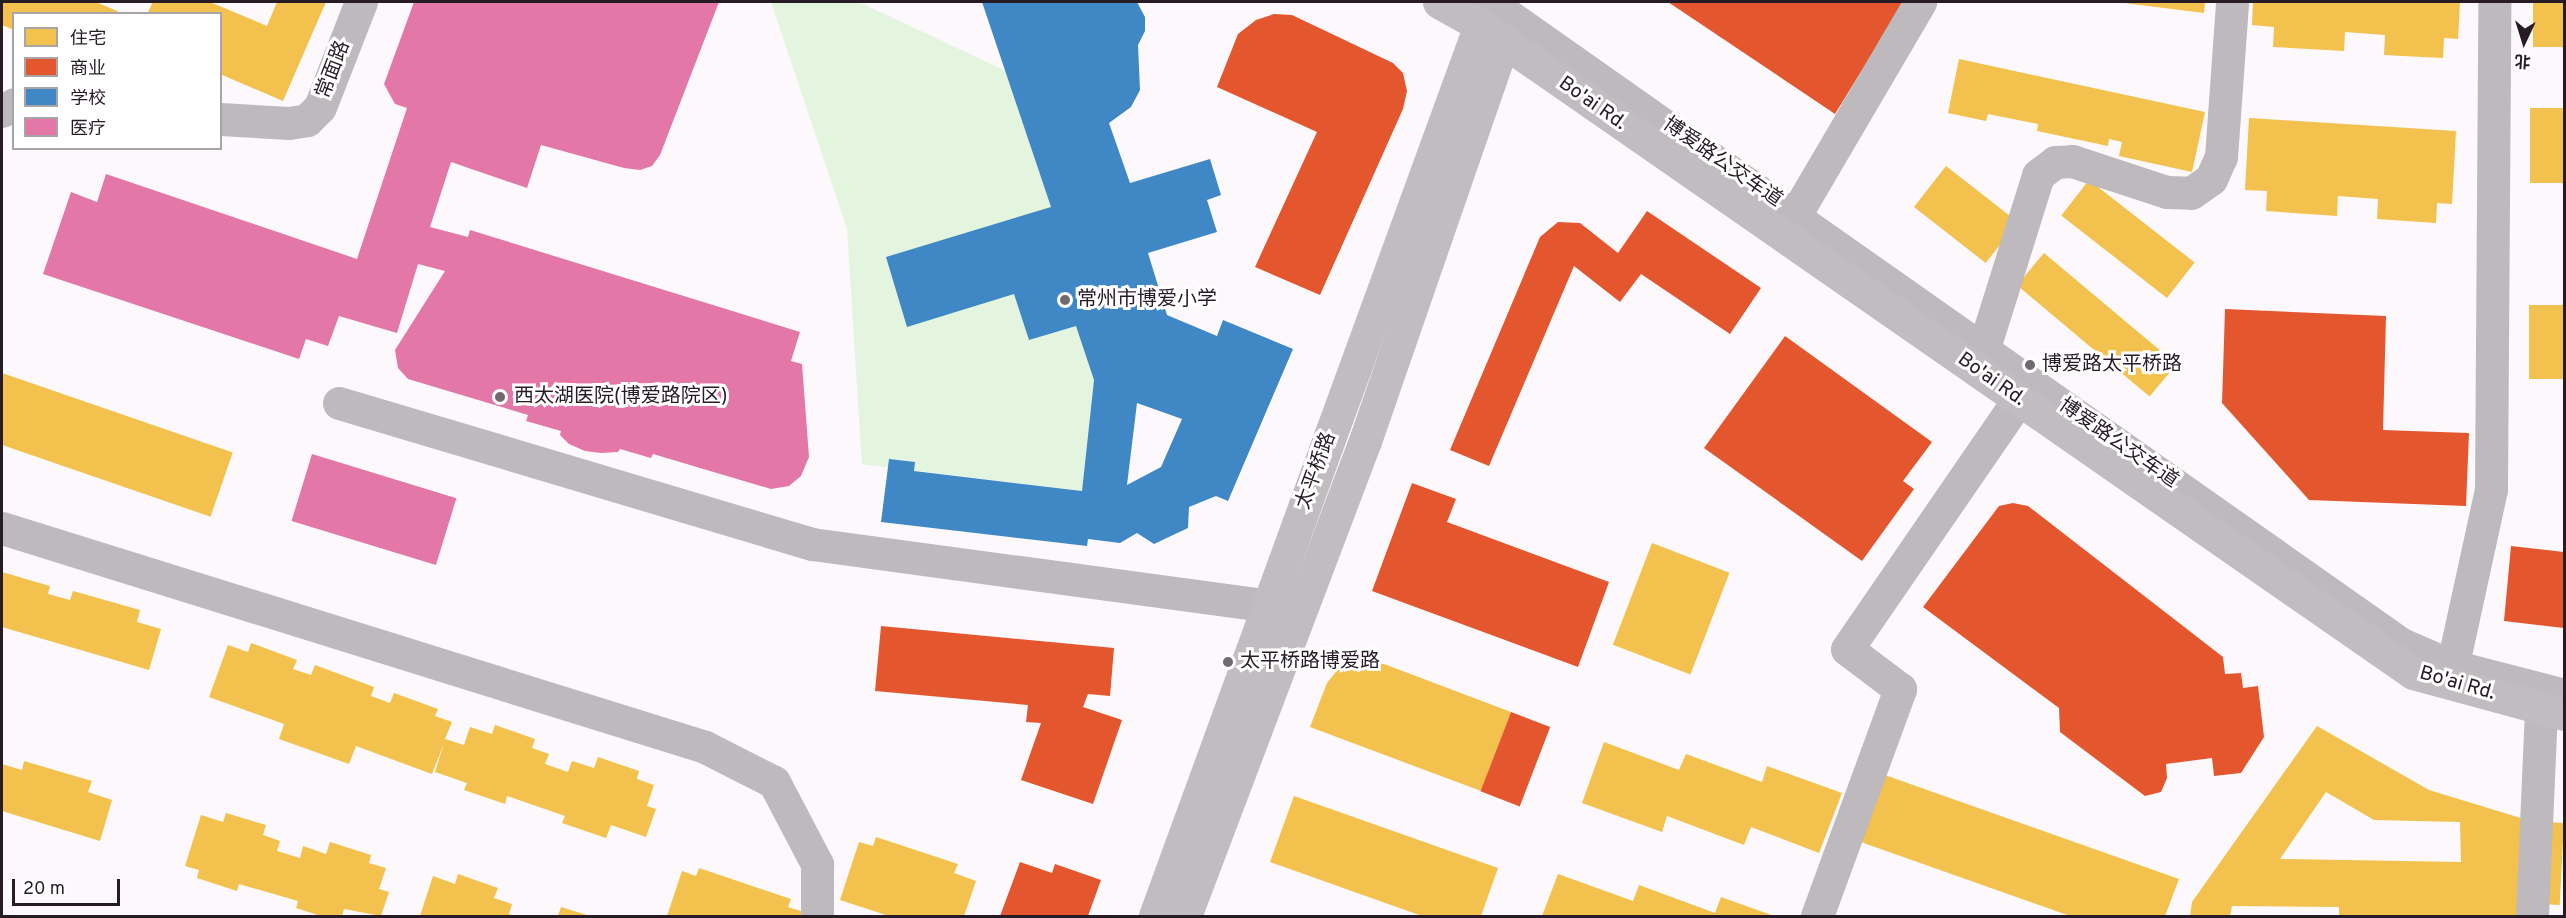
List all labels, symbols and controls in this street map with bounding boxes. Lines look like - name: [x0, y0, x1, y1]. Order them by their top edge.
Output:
- legend: [12, 12, 222, 150]
- north arrow: [2494, 12, 2554, 72]
- text: 住宅: [70, 28, 106, 51]
- street label: 常面路: [312, 38, 356, 102]
- text: 北: [2514, 49, 2531, 70]
- text: 商业: [70, 58, 106, 81]
- street label: Bo'ai Rd.: [1553, 72, 1631, 136]
- text: 学校: [70, 88, 106, 111]
- street label: 博爱路公交车道: [1658, 113, 1786, 213]
- text: 医疗: [70, 118, 106, 141]
- place label: 常州市博爱小学: [1077, 288, 1217, 312]
- marker: 常州市博爱小学: [1058, 293, 1072, 307]
- street label: Bo'ai Rd.: [1952, 348, 2030, 412]
- place label: 博爱路太平桥路: [2042, 353, 2182, 377]
- marker: 博爱路太平桥路: [2023, 358, 2037, 372]
- place label: 西太湖医院(博爱路院区): [514, 385, 728, 409]
- marker: 西太湖医院(博爱路院区): [491, 388, 509, 406]
- street label: 博爱路公交车道: [2054, 394, 2182, 494]
- street label: 太平桥路: [1292, 429, 1342, 513]
- place label: 太平桥路博爱路: [1240, 650, 1380, 674]
- marker: 太平桥路博爱路: [1221, 655, 1235, 669]
- street label: Bo'ai Rd.: [2416, 662, 2498, 706]
- scale bar: [15, 867, 123, 905]
- text: 20 m: [23, 878, 65, 901]

